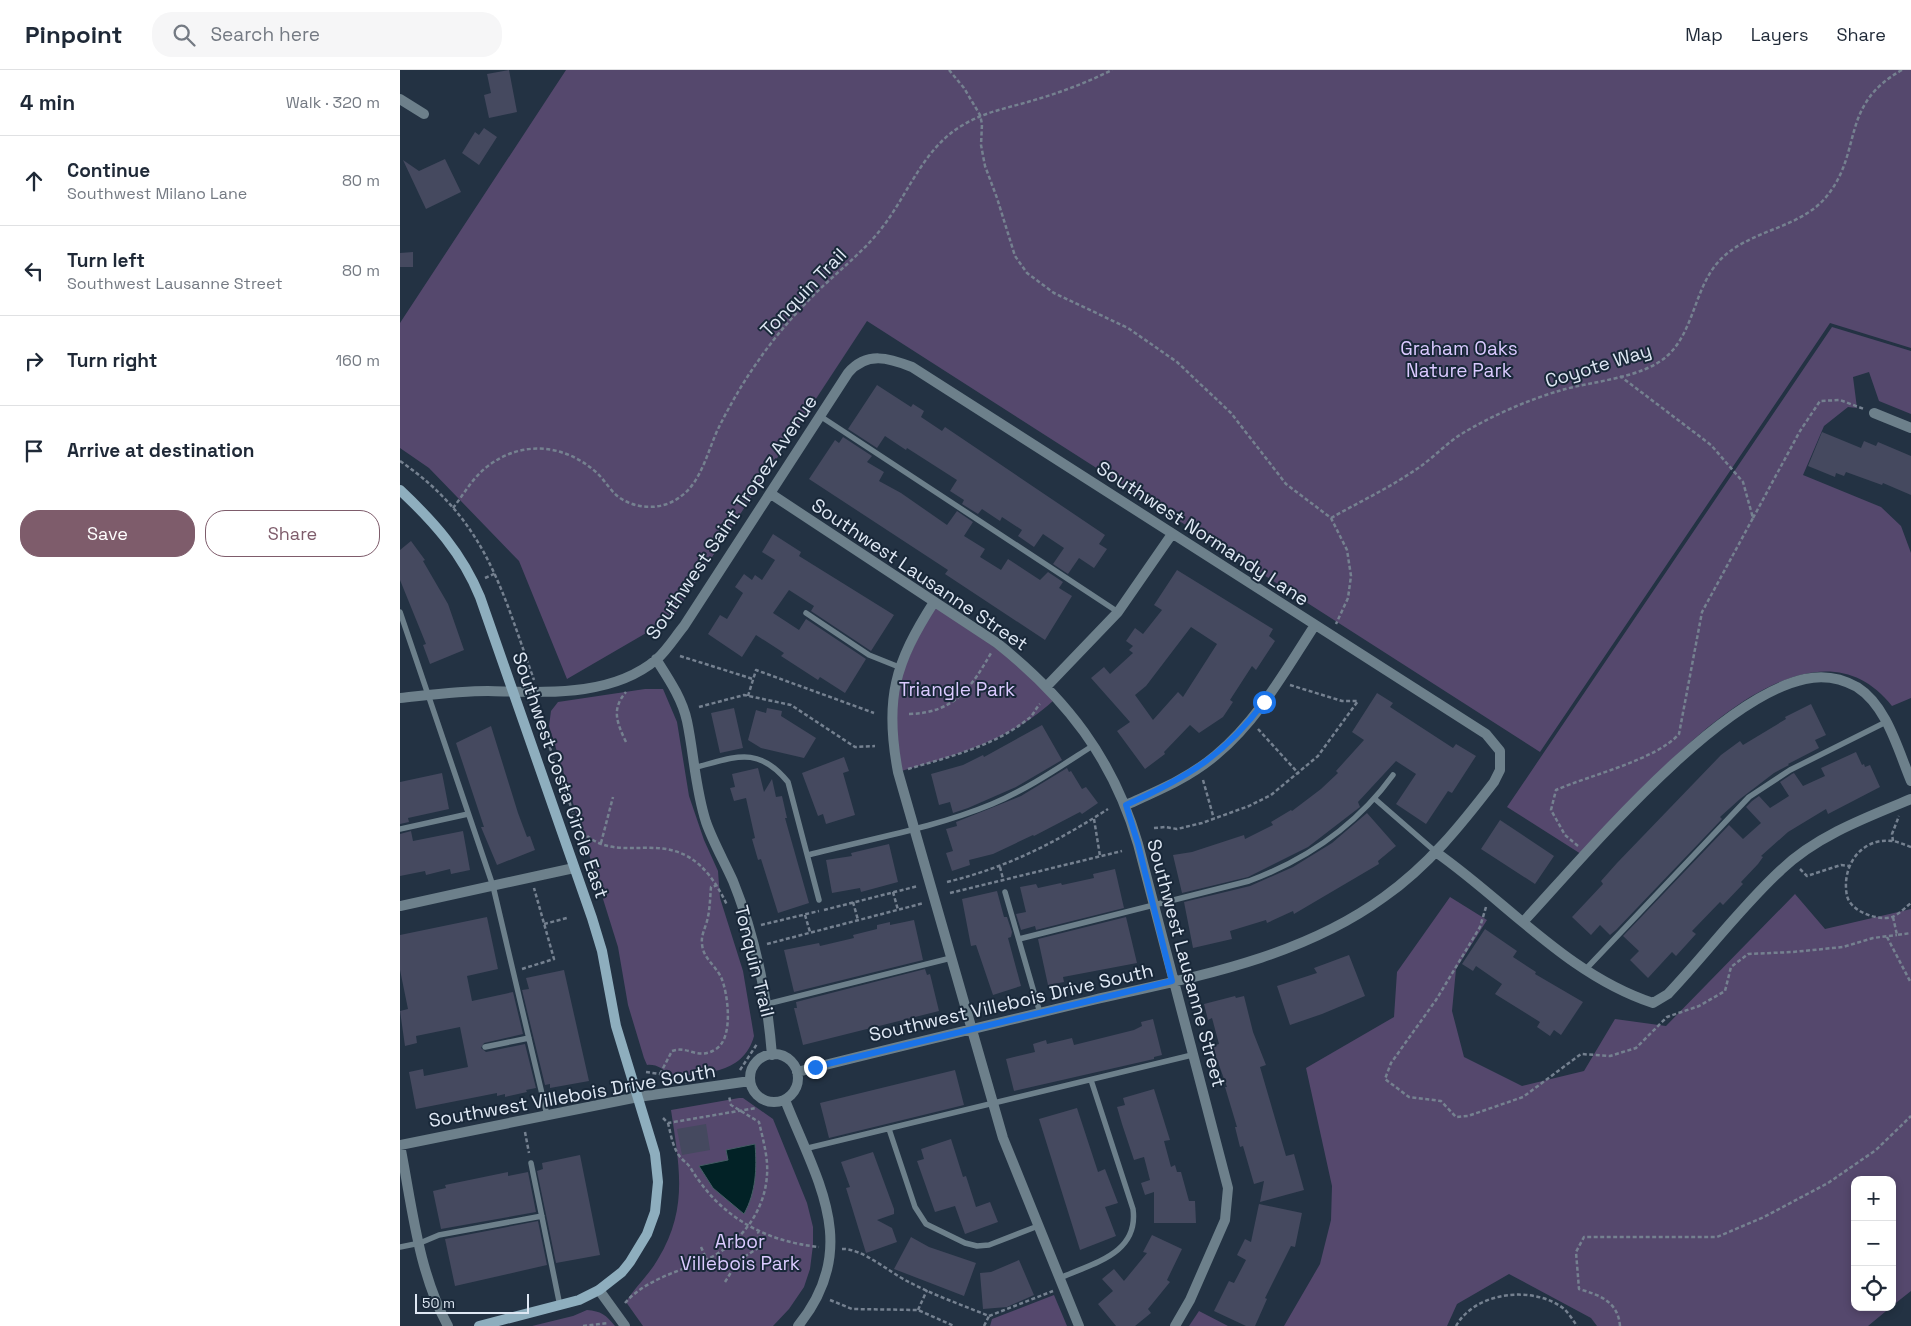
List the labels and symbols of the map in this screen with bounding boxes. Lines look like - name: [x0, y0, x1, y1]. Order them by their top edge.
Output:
- street label: Tonquin Trail: [755, 243, 852, 342]
- park label: Graham Oaks Nature Park: [1400, 336, 1518, 383]
- street label: Coyote Way: [1542, 337, 1654, 394]
- street label: Southwest Saint Tropez Avenue: [640, 390, 823, 644]
- street label: Southwest Normandy Lane: [1092, 455, 1314, 612]
- street label: Southwest Lausanne Street: [807, 492, 1033, 656]
- street label: Southwest Costa Circle East: [507, 649, 615, 902]
- park label: Triangle Park: [899, 677, 1015, 702]
- route start: [1253, 691, 1276, 714]
- street label: Southwest Lausanne Street: [1141, 836, 1232, 1090]
- street label: Tonquin Trail: [729, 903, 780, 1019]
- street label: Southwest Villebois Drive South: [866, 958, 1156, 1047]
- route end: [804, 1056, 827, 1079]
- street label: Southwest Villebois Drive South: [427, 1058, 718, 1133]
- park label: Arbor Villebois Park: [680, 1229, 800, 1276]
- scale bar: [415, 1291, 529, 1314]

